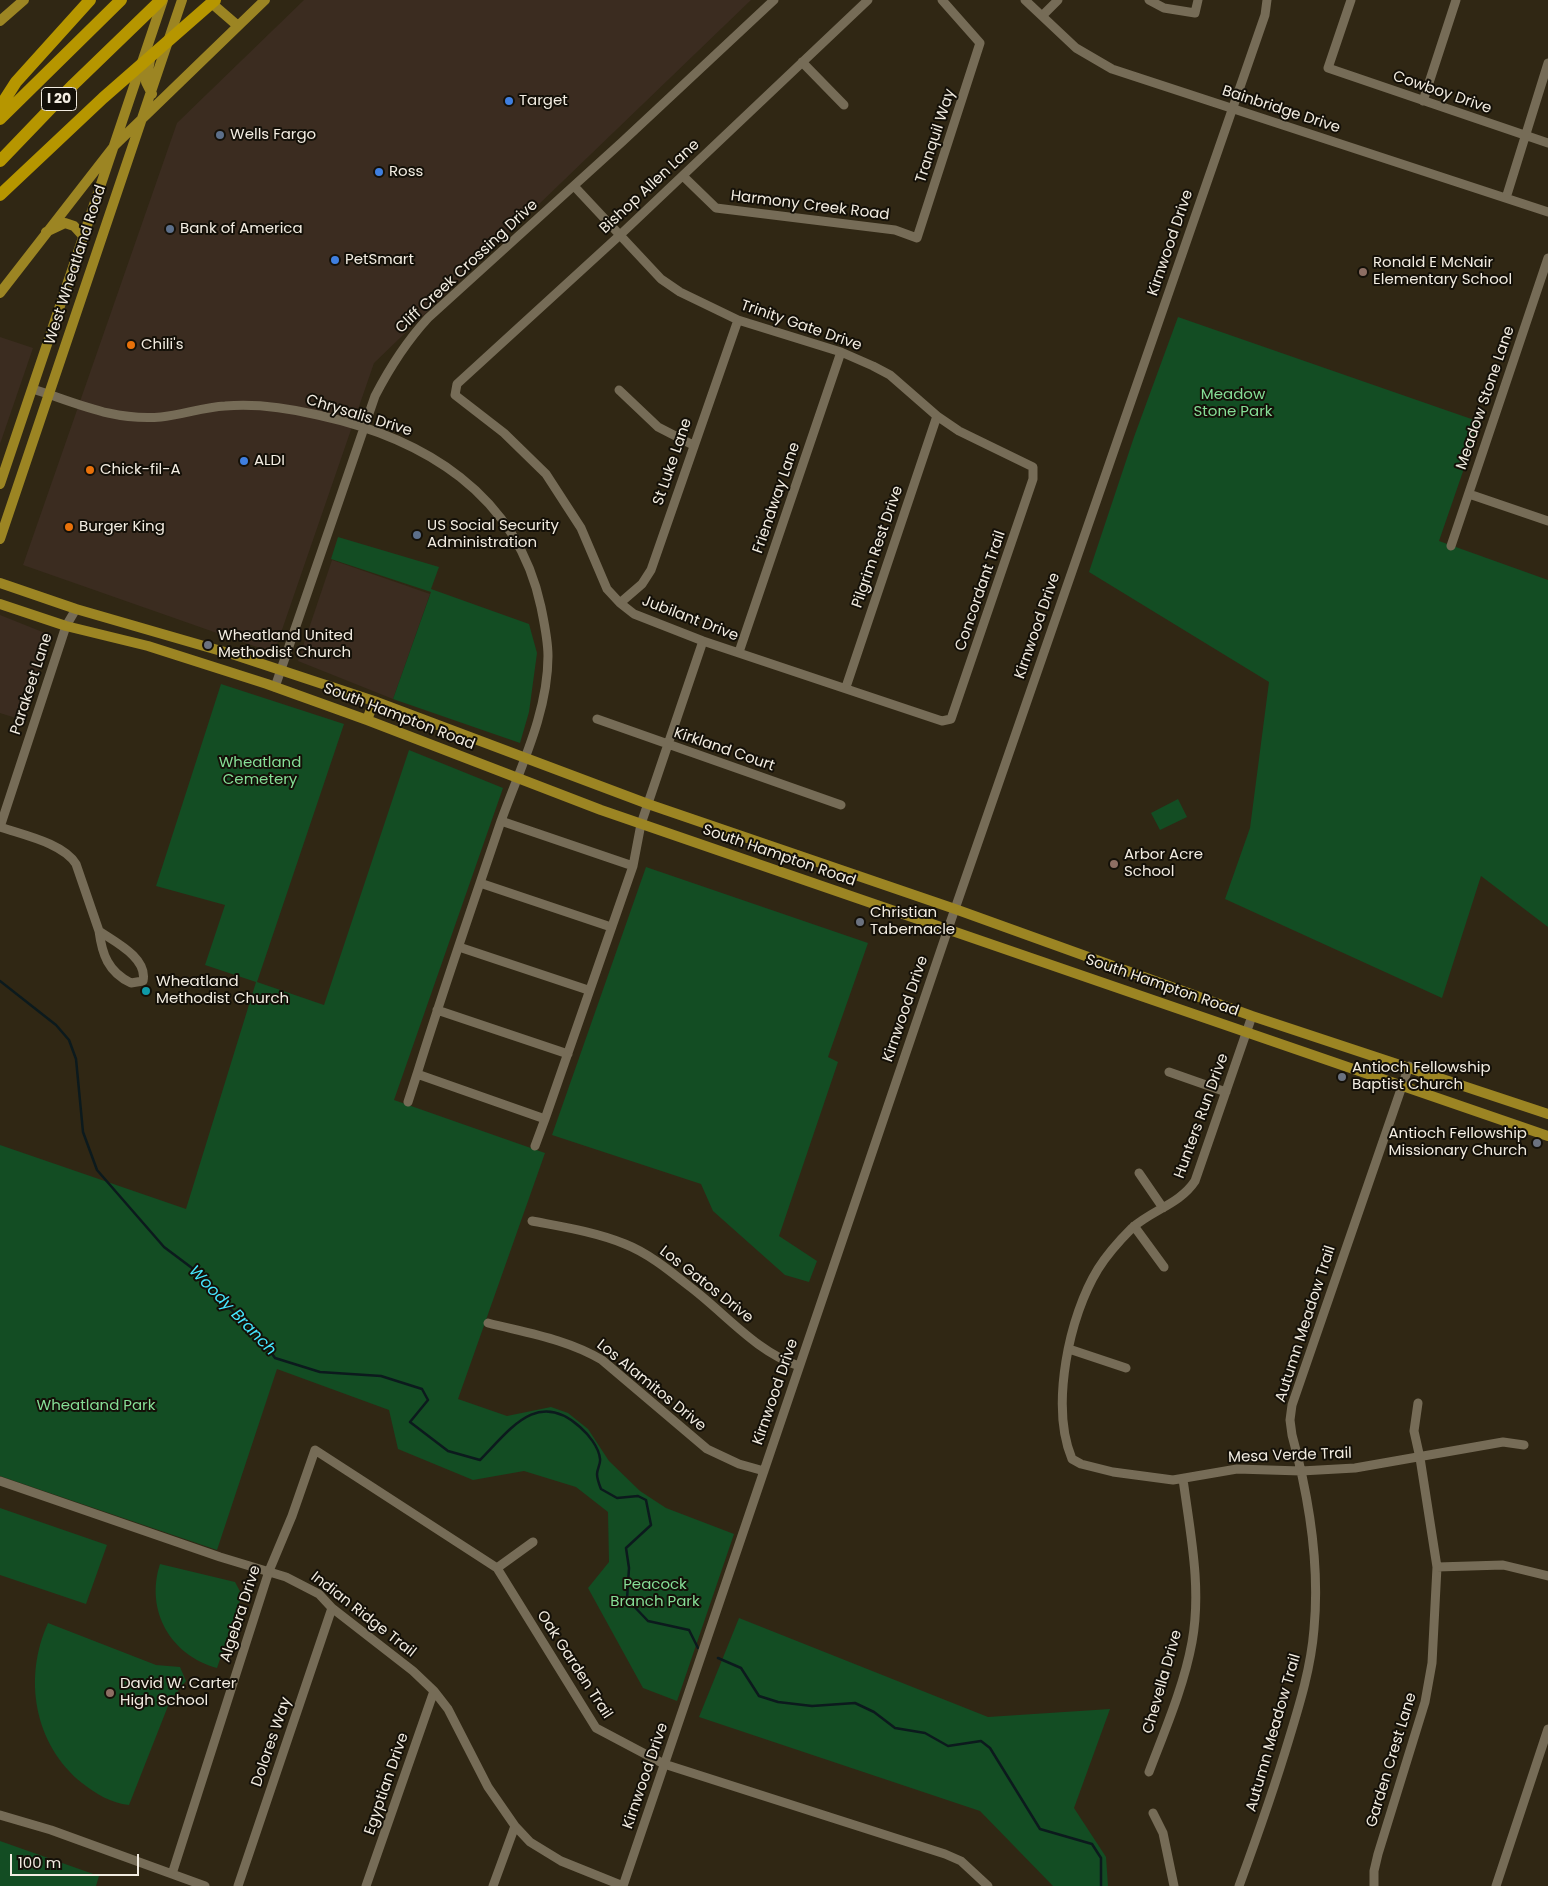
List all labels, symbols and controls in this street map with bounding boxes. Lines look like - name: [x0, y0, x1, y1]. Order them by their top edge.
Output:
- street label: Cowboy Drive: [1390, 68, 1494, 118]
- street label: Bainbridge Drive: [1220, 82, 1342, 138]
- street label: Tranquil Way: [912, 87, 960, 185]
- road number: I 20: [42, 88, 76, 110]
- place label: Target: [519, 92, 568, 110]
- marker: Target: [503, 95, 515, 107]
- place label: Wells Fargo: [230, 126, 316, 144]
- marker: Wells Fargo: [214, 129, 226, 141]
- street label: Bishop Allen Lane: [596, 136, 704, 238]
- place label: Ross: [389, 163, 423, 181]
- marker: Ross: [373, 166, 385, 178]
- street label: West Wheatland Road: [42, 183, 110, 347]
- street label: Harmony Creek Road: [730, 187, 890, 225]
- street label: Kirnwood Drive: [1144, 188, 1198, 298]
- street label: Cliff Creek Crossing Drive: [392, 196, 542, 338]
- place label: Bank of America: [180, 220, 303, 238]
- marker: Bank of America: [164, 223, 176, 235]
- place label: PetSmart: [345, 251, 414, 269]
- marker: PetSmart: [329, 254, 341, 266]
- place label: Ronald E McNair Elementary School: [1373, 254, 1512, 289]
- marker: Ronald E McNair Elementary School: [1357, 266, 1369, 278]
- street label: Trinity Gate Drive: [738, 297, 864, 355]
- street label: Meadow Stone Lane: [1453, 324, 1519, 472]
- place label: Chili's: [141, 336, 183, 354]
- marker: Chili's: [125, 339, 137, 351]
- park label: Meadow Stone Park: [1194, 386, 1272, 421]
- street label: Chrysalis Drive: [304, 391, 414, 441]
- street label: St Luke Lane: [650, 416, 696, 508]
- street label: Friendway Lane: [750, 440, 804, 556]
- place label: ALDI: [254, 452, 285, 470]
- marker: ALDI: [238, 455, 250, 467]
- place label: Chick-fil-A: [100, 461, 181, 479]
- marker: Chick-fil-A: [84, 464, 96, 476]
- street label: Pilgrim Rest Drive: [849, 483, 907, 611]
- place label: US Social Security Administration: [427, 517, 559, 552]
- place label: Burger King: [79, 518, 165, 536]
- marker: Burger King: [63, 521, 75, 533]
- marker: US Social Security Administration: [411, 529, 423, 541]
- street label: Concordant Trail: [952, 529, 1010, 653]
- street label: Kirnwood Drive: [1011, 571, 1065, 681]
- street label: Jubilant Drive: [639, 592, 741, 646]
- place label: Wheatland United Methodist Church: [218, 627, 353, 662]
- street label: Parakeet Lane: [7, 631, 57, 737]
- marker: Wheatland United Methodist Church: [202, 639, 214, 651]
- street label: South Hampton Road: [321, 680, 477, 754]
- street label: Kirkland Court: [671, 724, 777, 776]
- park label: Wheatland Cemetery: [219, 754, 301, 789]
- street label: South Hampton Road: [700, 821, 858, 891]
- place label: Arbor Acre School: [1124, 846, 1203, 881]
- marker: Arbor Acre School: [1108, 858, 1120, 870]
- place label: Christian Tabernacle: [870, 904, 955, 939]
- marker: Christian Tabernacle: [854, 916, 866, 928]
- street label: South Hampton Road: [1083, 951, 1241, 1021]
- street label: Kirnwood Drive: [879, 954, 933, 1064]
- place label: Wheatland Methodist Church: [156, 973, 289, 1008]
- marker: Wheatland Methodist Church: [140, 985, 152, 997]
- street label: Hunters Run Drive: [1171, 1051, 1233, 1181]
- place label: Antioch Fellowship Baptist Church: [1352, 1059, 1491, 1094]
- marker: Antioch Fellowship Baptist Church: [1336, 1071, 1348, 1083]
- place label: Antioch Fellowship Missionary Church: [1388, 1125, 1527, 1160]
- marker: Antioch Fellowship Missionary Church: [1531, 1137, 1543, 1149]
- street label: Los Gatos Drive: [655, 1243, 757, 1327]
- street label: Autumn Meadow Trail: [1272, 1243, 1340, 1405]
- water label: Woody Branch: [184, 1262, 280, 1360]
- street label: Los Alamitos Drive: [593, 1336, 709, 1436]
- street label: Kirnwood Drive: [749, 1337, 803, 1447]
- park label: Wheatland Park: [37, 1397, 155, 1415]
- street label: Mesa Verde Trail: [1228, 1445, 1352, 1467]
- street label: Algebra Drive: [217, 1563, 265, 1665]
- street label: Indian Ridge Trail: [307, 1568, 419, 1662]
- park label: Peacock Branch Park: [610, 1576, 700, 1611]
- street label: Oak Garden Trail: [532, 1608, 616, 1722]
- street label: Chevella Drive: [1140, 1628, 1186, 1736]
- street label: Autumn Meadow Trail: [1243, 1652, 1305, 1814]
- place label: David W. Carter High School: [120, 1675, 236, 1710]
- marker: David W. Carter High School: [104, 1687, 116, 1699]
- street label: Garden Crest Lane: [1363, 1691, 1421, 1829]
- street label: Dolores Way: [248, 1695, 296, 1789]
- street label: Kirnwood Drive: [619, 1721, 673, 1831]
- street label: Egyptian Drive: [361, 1731, 413, 1837]
- scale bar: [12, 1844, 141, 1876]
- text: 100 m: [18, 1852, 61, 1873]

